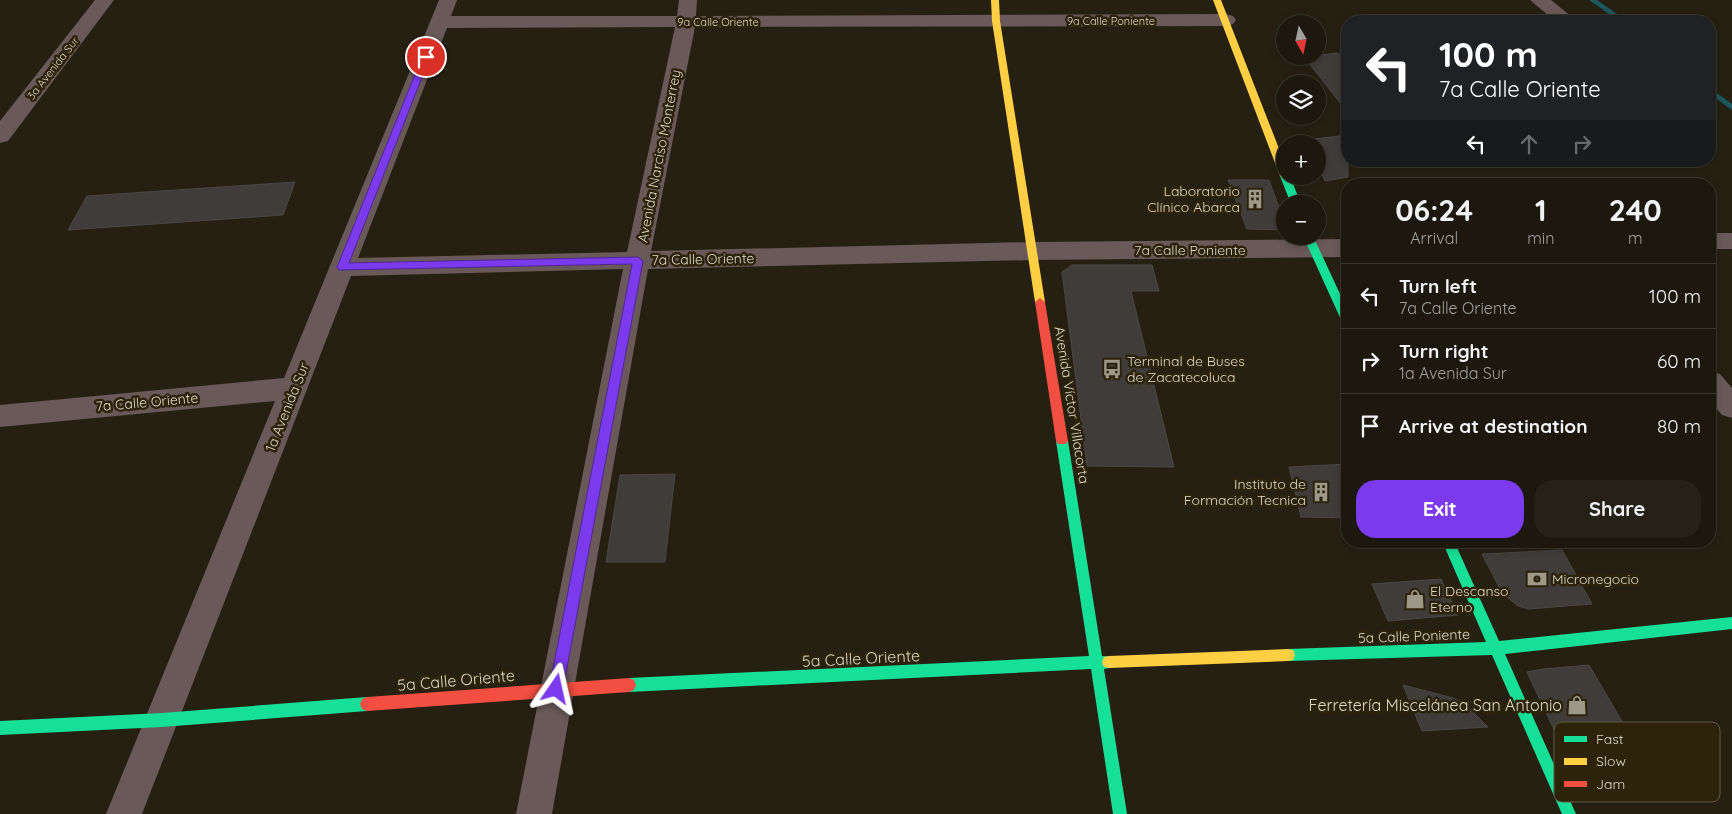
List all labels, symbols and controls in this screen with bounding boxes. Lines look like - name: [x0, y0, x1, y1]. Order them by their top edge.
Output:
- street label: 9a Calle Poniente: [1067, 14, 1155, 28]
- street label: 9a Calle Oriente: [677, 15, 759, 29]
- north arrow: [1276, 15, 1326, 65]
- map controls: [1276, 15, 1326, 245]
- text: 100 m: [1439, 32, 1538, 76]
- street label: 3a Avenida Sur: [24, 33, 82, 102]
- icon: left: [1356, 35, 1421, 100]
- pin: [405, 36, 447, 78]
- icon: arrive: [412, 43, 440, 71]
- street label: Avenida Narciso Monterrey: [633, 68, 685, 244]
- button: layers: [1276, 75, 1326, 125]
- text: 7a Calle Oriente: [1439, 75, 1601, 103]
- icon: left: [1462, 130, 1490, 158]
- icon: ahead: [1515, 130, 1543, 158]
- icon: right: [1568, 130, 1596, 158]
- button: +: [1276, 135, 1326, 185]
- place label: Laboratorio Clínico Abarca: [1147, 182, 1240, 216]
- building icon: Laboratorio Clínico Abarca: [1244, 188, 1266, 210]
- text: 06:24: [1395, 191, 1473, 229]
- text: 1: [1535, 191, 1547, 229]
- text: 240: [1609, 191, 1662, 229]
- button: −: [1276, 195, 1326, 245]
- text: Arrival: [1410, 228, 1458, 248]
- text: min: [1527, 228, 1555, 248]
- text: m: [1628, 228, 1643, 248]
- street label: 7a Calle Poniente: [1134, 241, 1246, 259]
- street label: 7a Calle Oriente: [651, 249, 755, 269]
- text: Turn left: [1399, 274, 1477, 298]
- icon: left: [1356, 282, 1384, 310]
- text: 100 m: [1649, 284, 1701, 308]
- text: 7a Calle Oriente: [1399, 298, 1517, 318]
- street label: Avenida Víctor Villacorta: [1051, 325, 1093, 485]
- text: Turn right: [1399, 339, 1488, 363]
- icon: right: [1356, 347, 1384, 375]
- text: 60 m: [1657, 349, 1701, 373]
- place label: Terminal de Buses de Zacatecoluca: [1127, 352, 1245, 386]
- bus stop icon: Terminal de Buses de Zacatecoluca: [1101, 358, 1123, 380]
- street label: 1a Avenida Sur: [261, 359, 313, 454]
- text: 1a Avenida Sur: [1399, 363, 1507, 383]
- street label: 7a Calle Oriente: [95, 389, 199, 415]
- icon: arrive: [1356, 412, 1384, 440]
- text: Arrive at destination: [1399, 414, 1588, 438]
- text: 80 m: [1657, 414, 1701, 438]
- place label: Instituto de Formación Tecnica: [1184, 475, 1306, 509]
- button: Exit: [1356, 480, 1524, 538]
- button: Share: [1534, 480, 1701, 538]
- building icon: Instituto de Formación Tecnica: [1310, 481, 1332, 503]
- bank icon: Micronegocio: [1526, 568, 1548, 590]
- place label: Micronegocio: [1552, 570, 1639, 588]
- place label: El Descanso Eterno: [1430, 582, 1509, 616]
- shop icon: El Descanso Eterno: [1404, 588, 1426, 610]
- street label: 5a Calle Poniente: [1358, 625, 1470, 647]
- street label: 5a Calle Oriente: [802, 645, 920, 671]
- position arrow: [529, 662, 581, 714]
- street label: 5a Calle Oriente: [396, 665, 516, 695]
- shop icon: Ferretería Miscelánea San Antonio: [1566, 694, 1588, 716]
- place label: Ferretería Miscelánea San Antonio: [1309, 695, 1562, 715]
- legend: [1554, 722, 1720, 802]
- text: Fast: [1596, 730, 1624, 748]
- text: Slow: [1596, 752, 1626, 770]
- text: Jam: [1596, 775, 1625, 793]

